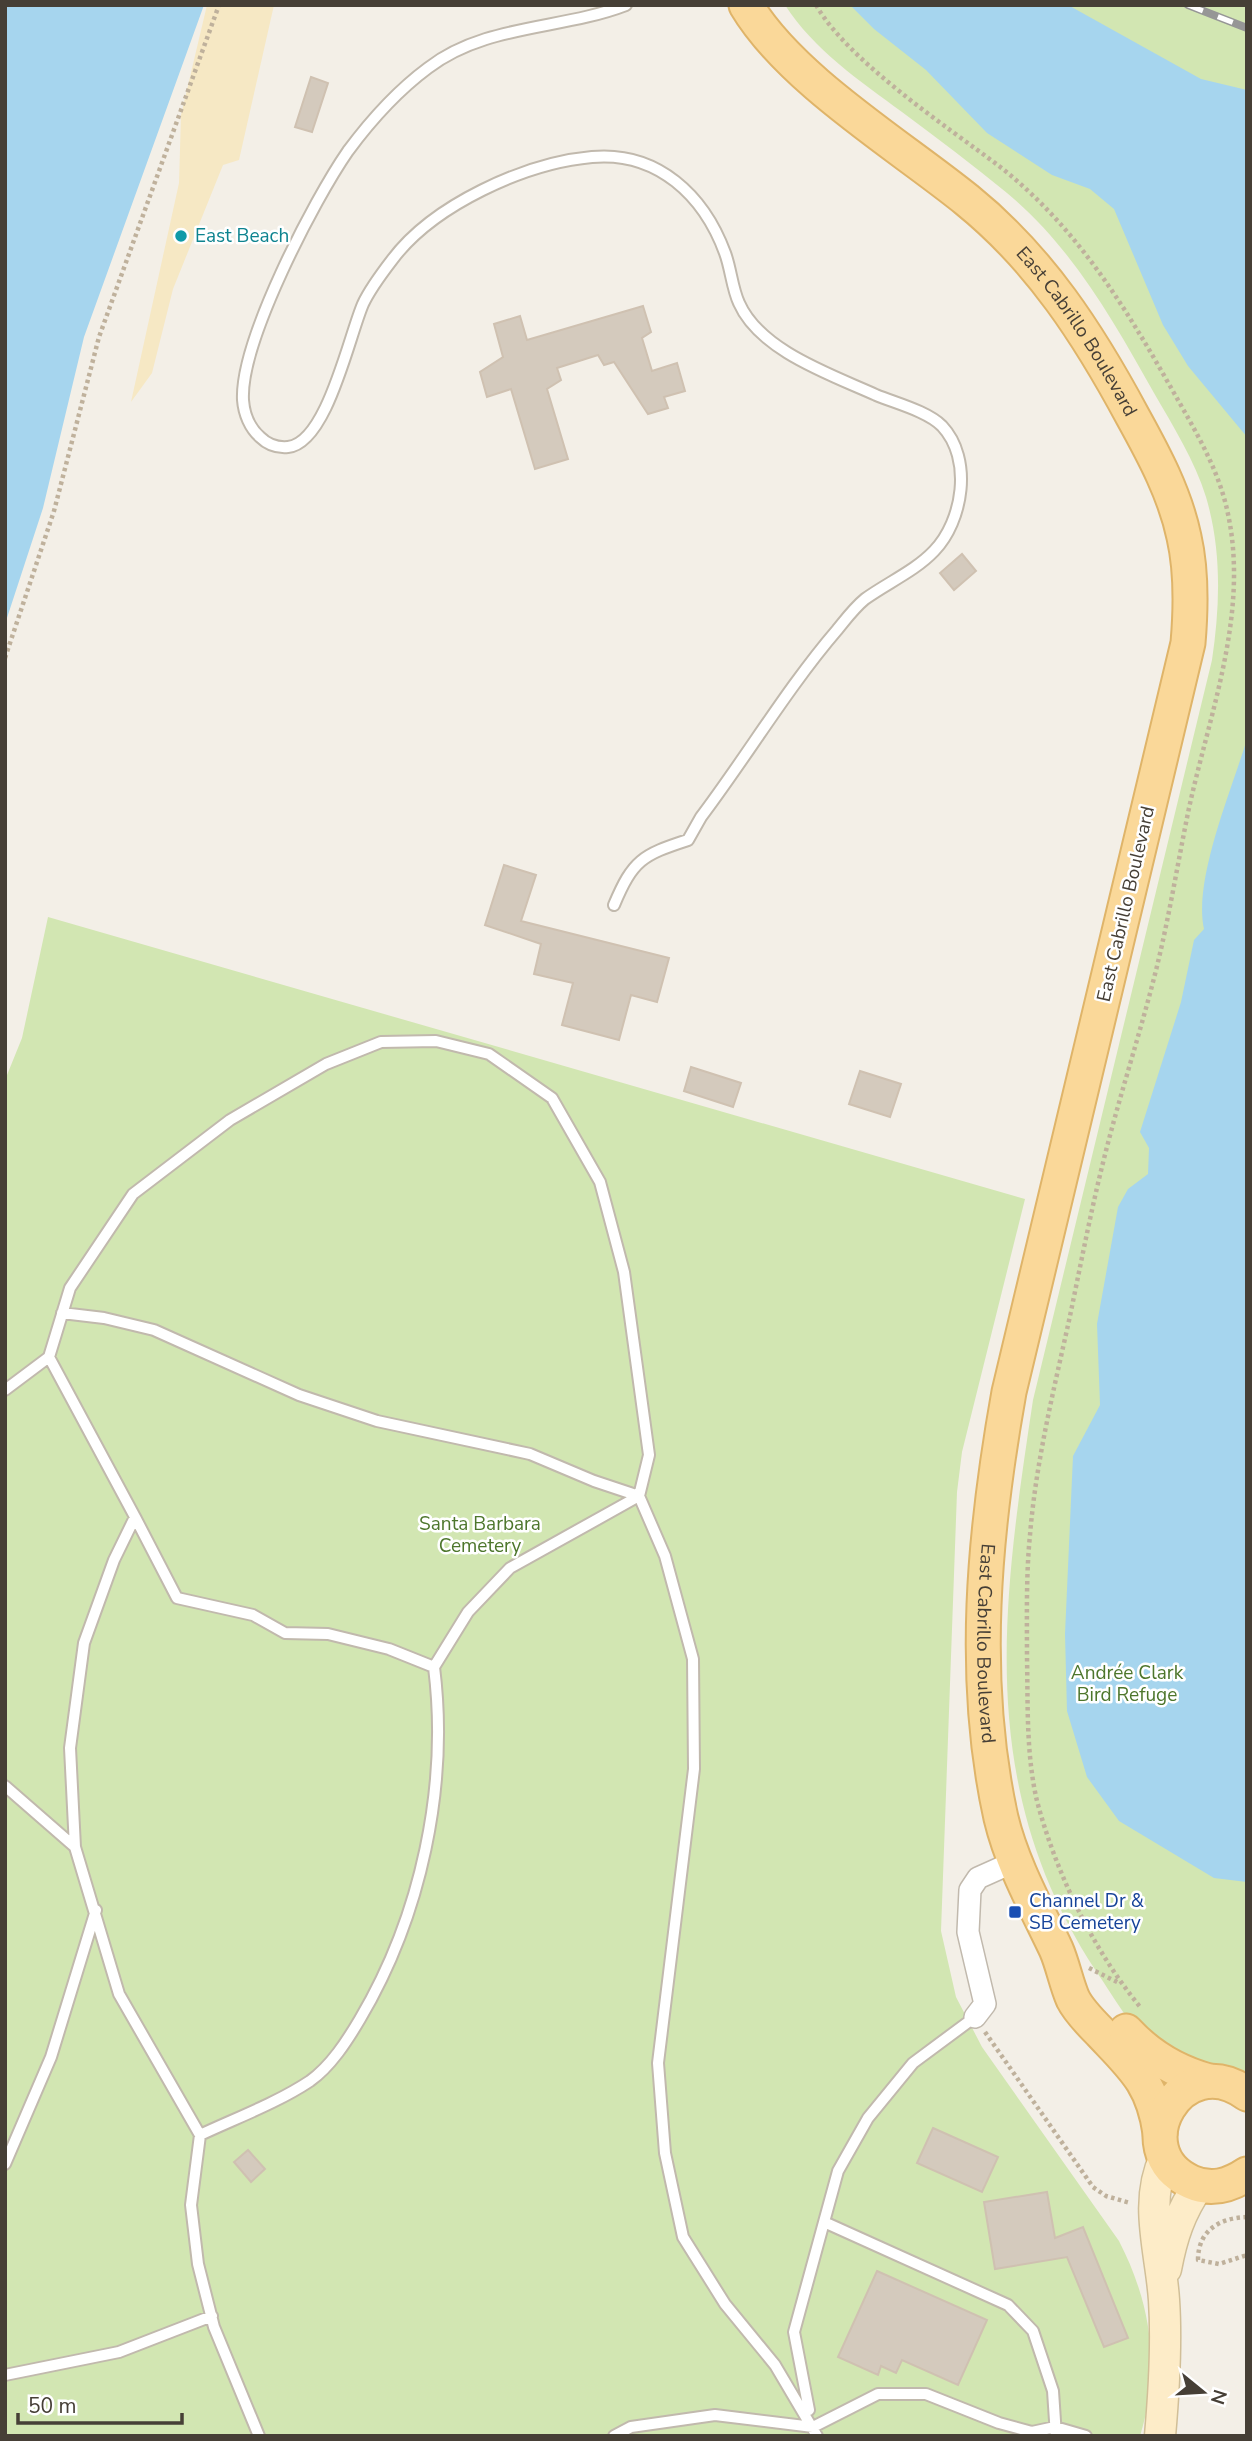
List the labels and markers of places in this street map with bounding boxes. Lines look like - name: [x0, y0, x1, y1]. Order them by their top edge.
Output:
- place label: East Beach: [195, 223, 289, 249]
- marker: East Beach: [173, 228, 189, 244]
- place label: Channel Dr & SB Cemetery: [1029, 1888, 1144, 1936]
- marker: Channel Dr & SB Cemetery: [1007, 1904, 1023, 1920]

